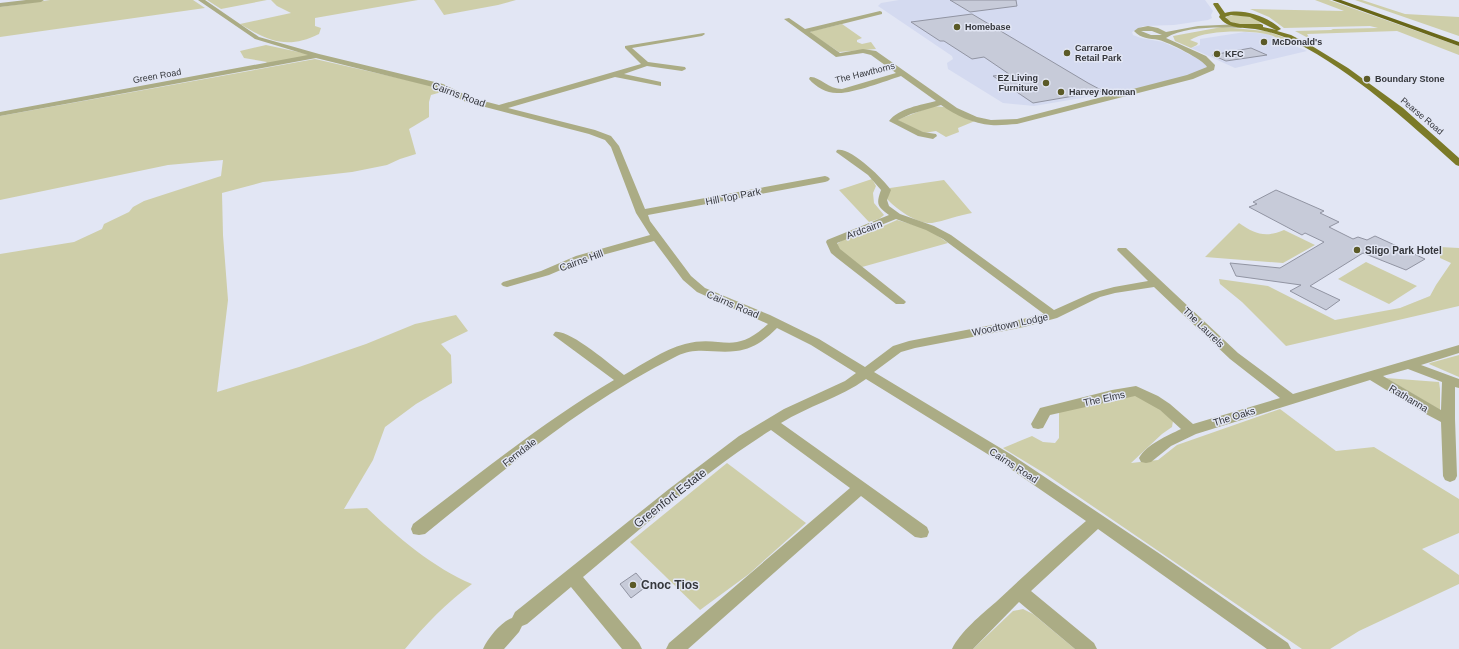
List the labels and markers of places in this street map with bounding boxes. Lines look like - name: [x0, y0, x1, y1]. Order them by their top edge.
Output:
- marker: Homebase: [952, 22, 962, 32]
- place label: Homebase: [965, 22, 1011, 32]
- marker: McDonald's: [1259, 37, 1269, 47]
- place label: McDonald's: [1272, 37, 1322, 47]
- place label: Carraroe Retail Park: [1075, 43, 1123, 63]
- marker: Carraroe Retail Park: [1062, 48, 1072, 58]
- marker: KFC: [1212, 49, 1222, 59]
- place label: KFC: [1225, 49, 1244, 59]
- place label: EZ Living Furniture: [998, 73, 1038, 93]
- marker: Boundary Stone: [1362, 74, 1372, 84]
- place label: Boundary Stone: [1375, 74, 1445, 84]
- marker: EZ Living Furniture: [1041, 78, 1051, 88]
- marker: Harvey Norman: [1056, 87, 1066, 97]
- place label: Harvey Norman: [1069, 87, 1136, 97]
- marker: Sligo Park Hotel: [1352, 245, 1362, 255]
- place label: Sligo Park Hotel: [1365, 245, 1442, 256]
- place label: Cnoc Tios: [641, 578, 699, 592]
- marker: Cnoc Tios: [628, 580, 638, 590]

